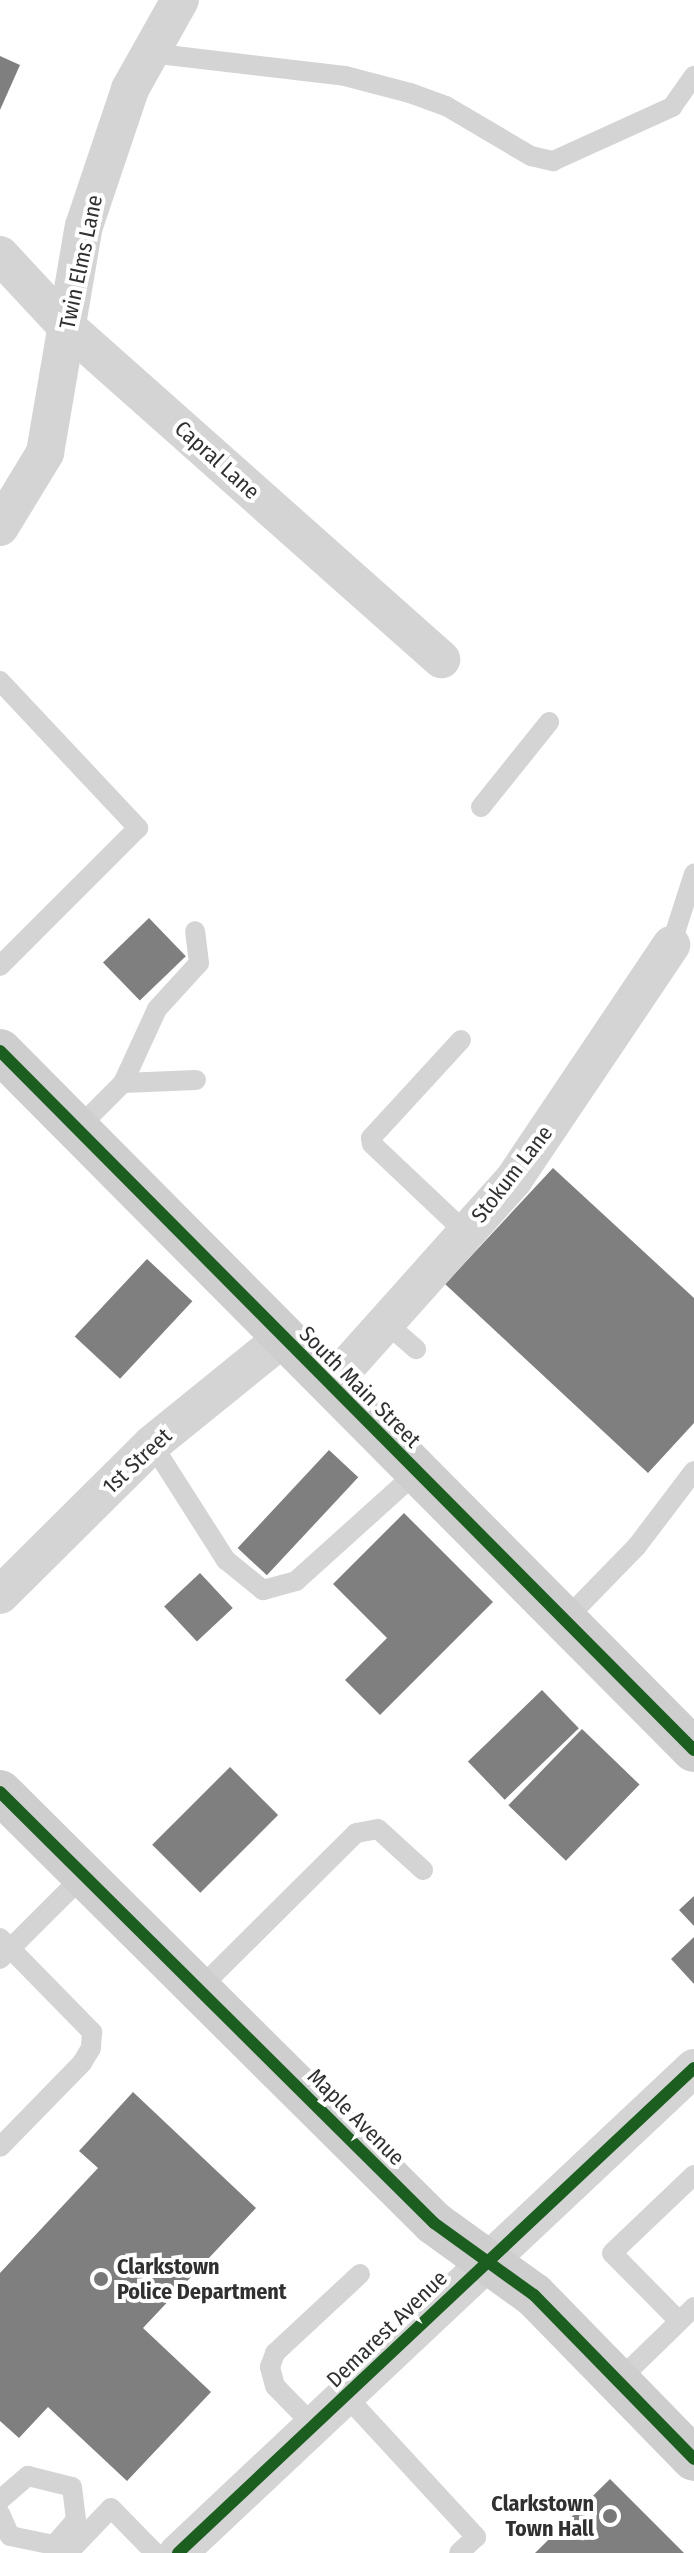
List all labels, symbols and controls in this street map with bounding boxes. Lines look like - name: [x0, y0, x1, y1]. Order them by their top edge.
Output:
- street label: Twin Elms Lane: [54, 192, 108, 332]
- street label: Capral Lane: [169, 415, 265, 505]
- street label: Stokum Lane: [466, 1120, 558, 1228]
- street label: South Main Street: [294, 1321, 426, 1453]
- street label: 1st Street: [97, 1423, 177, 1499]
- street label: Maple Avenue: [302, 2063, 410, 2171]
- place label: Clarkstown Police Department: [117, 2253, 287, 2304]
- street label: Demarest Avenue: [321, 2265, 453, 2393]
- marker: Clarkstown Police Department: [92, 2270, 110, 2288]
- place label: Clarkstown Town Hall: [491, 2490, 594, 2542]
- marker: Clarkstown Town Hall: [601, 2507, 619, 2525]

